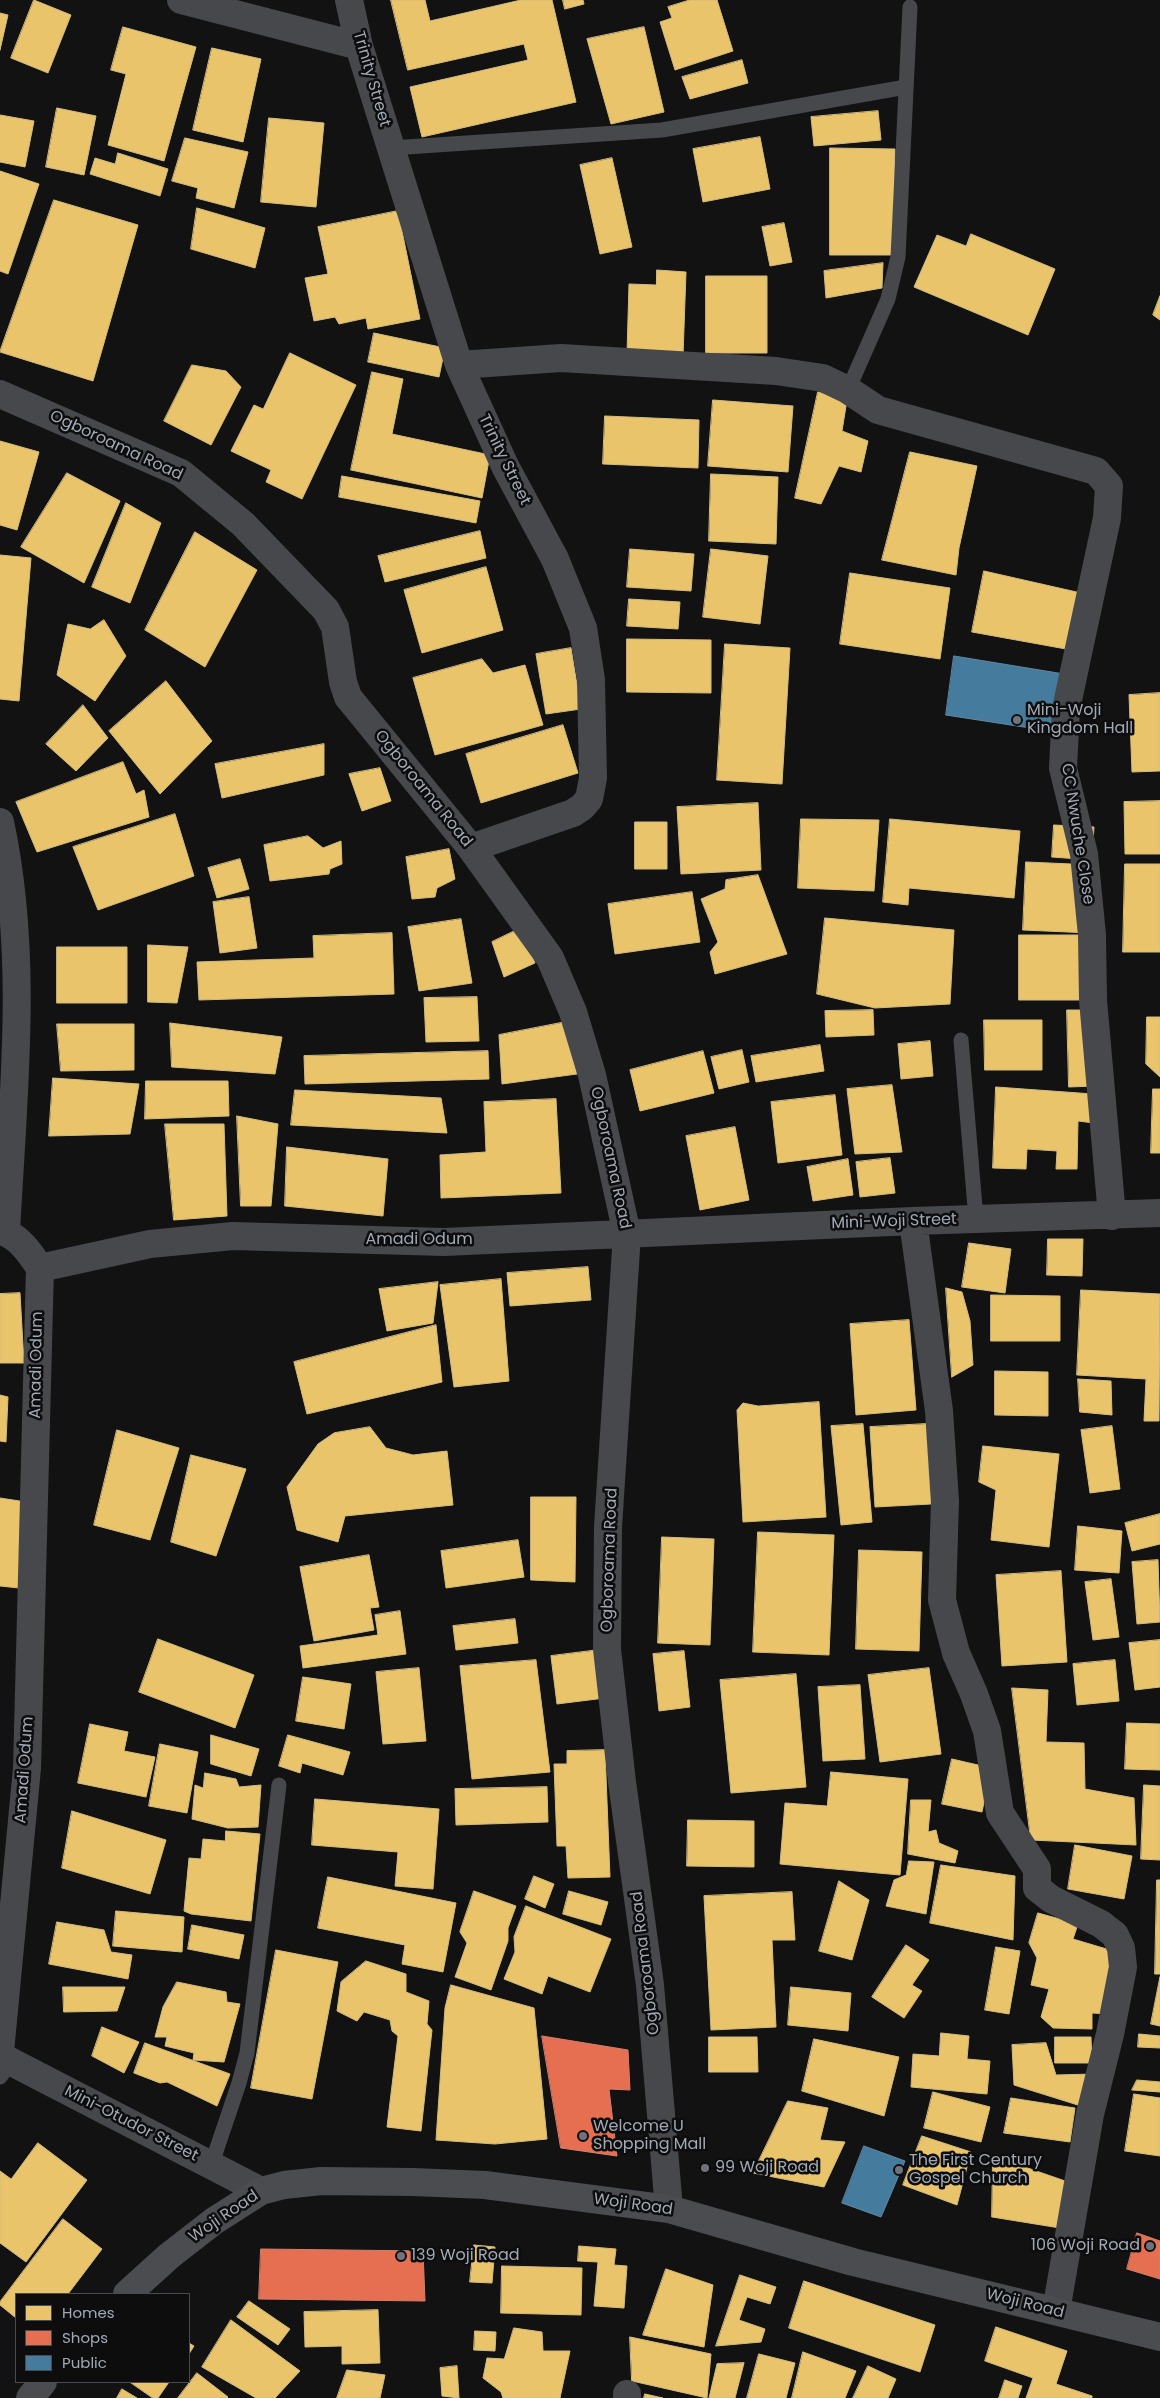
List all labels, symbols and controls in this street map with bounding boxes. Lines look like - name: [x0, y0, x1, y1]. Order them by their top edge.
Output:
- street label: Trinity Street: [348, 29, 394, 129]
- street label: Ogboroama Road: [46, 407, 186, 485]
- street label: Trinity Street: [474, 411, 534, 509]
- place label: Mini-Woji Kingdom Hall: [1027, 701, 1133, 739]
- marker: Mini-Woji Kingdom Hall: [1011, 714, 1023, 726]
- street label: Ogboroama Road: [370, 727, 476, 851]
- street label: CC Nwuche Close: [1056, 762, 1098, 906]
- street label: Ogboroama Road: [586, 1085, 634, 1231]
- street label: Mini-Woji Street: [831, 1210, 957, 1234]
- street label: Amadi Odum: [365, 1230, 473, 1250]
- street label: Amadi Odum: [26, 1311, 48, 1419]
- street label: Ogboroama Road: [598, 1487, 622, 1633]
- street label: Amadi Odum: [12, 1716, 38, 1824]
- street label: Ogboroama Road: [628, 1890, 664, 2036]
- street label: Mini-Otudor Street: [61, 2082, 201, 2166]
- place label: Welcome U Shopping Mall: [593, 2117, 706, 2155]
- marker: Welcome U Shopping Mall: [577, 2130, 589, 2142]
- place label: The First Century Gospel Church: [909, 2151, 1042, 2189]
- place label: 99 Woji Road: [715, 2158, 819, 2178]
- marker: 99 Woji Road: [699, 2162, 711, 2174]
- marker: The First Century Gospel Church: [893, 2164, 905, 2176]
- street label: Woji Road: [186, 2187, 262, 2247]
- street label: Woji Road: [592, 2190, 674, 2220]
- place label: 106 Woji Road: [1031, 2236, 1140, 2256]
- marker: 106 Woji Road: [1144, 2240, 1156, 2252]
- place label: 139 Woji Road: [411, 2246, 520, 2266]
- marker: 139 Woji Road: [395, 2250, 407, 2262]
- street label: Woji Road: [984, 2285, 1066, 2323]
- legend: [15, 2293, 190, 2383]
- text: Homes: [62, 2302, 115, 2323]
- text: Shops: [62, 2327, 108, 2348]
- text: Public: [62, 2352, 107, 2373]

